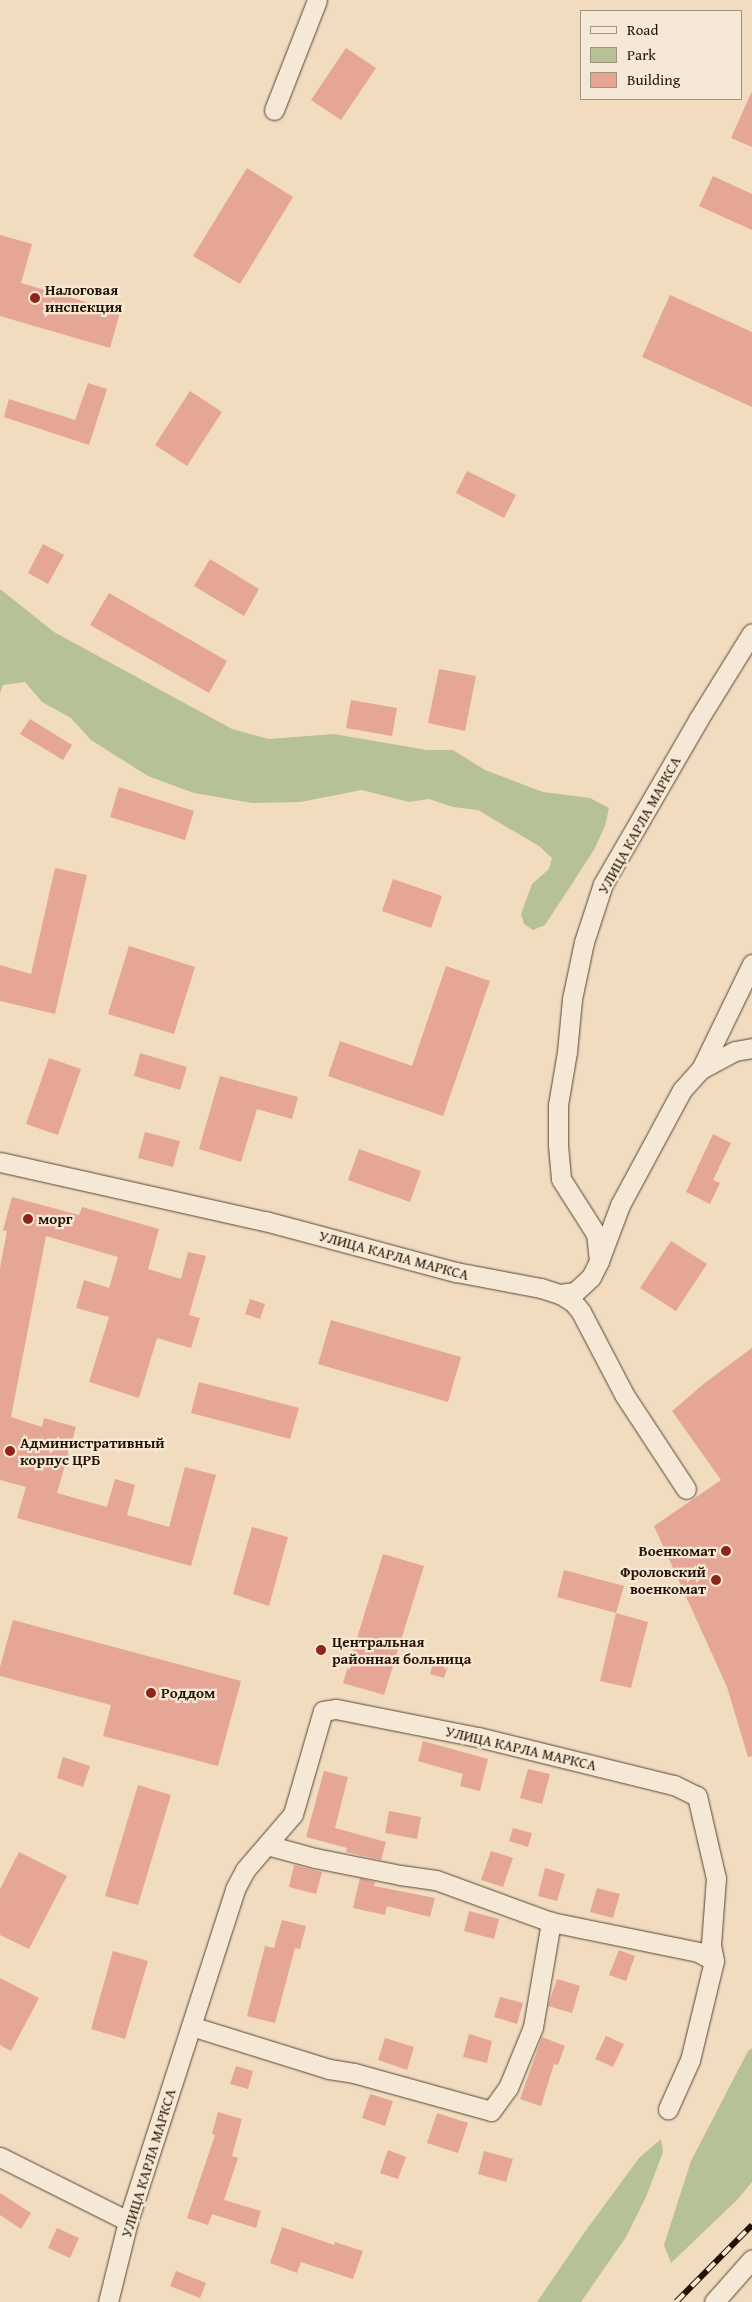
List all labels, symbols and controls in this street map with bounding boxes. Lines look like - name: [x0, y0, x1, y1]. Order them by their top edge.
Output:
- legend: [580, 10, 742, 100]
- text: Road: [627, 19, 658, 40]
- text: Park: [627, 44, 656, 65]
- text: Building: [627, 69, 680, 90]
- place label: Налоговая инспекция: [45, 280, 122, 315]
- marker: Налоговая инспекция: [29, 292, 41, 304]
- street label: УЛИЦА КАРЛА МАРКСА: [594, 753, 684, 897]
- place label: морг: [38, 1210, 73, 1228]
- marker: морг: [22, 1213, 34, 1225]
- street label: УЛИЦА КАРЛА МАРКСА: [317, 1226, 471, 1284]
- place label: Административный корпус ЦРБ: [20, 1433, 165, 1468]
- marker: Административный корпус ЦРБ: [4, 1445, 16, 1457]
- place label: Военкомат: [639, 1542, 716, 1560]
- marker: Военкомат: [720, 1545, 732, 1557]
- place label: Фроловский военкомат: [620, 1562, 706, 1597]
- marker: Фроловский военкомат: [710, 1574, 722, 1586]
- place label: Центральная районная больница: [332, 1632, 471, 1667]
- marker: Центральная районная больница: [314, 1643, 328, 1657]
- place label: Роддом: [161, 1684, 215, 1702]
- marker: Роддом: [145, 1687, 157, 1699]
- street label: УЛИЦА КАРЛА МАРКСА: [444, 1722, 598, 1774]
- street label: УЛИЦА КАРЛА МАРКСА: [117, 2086, 179, 2240]

